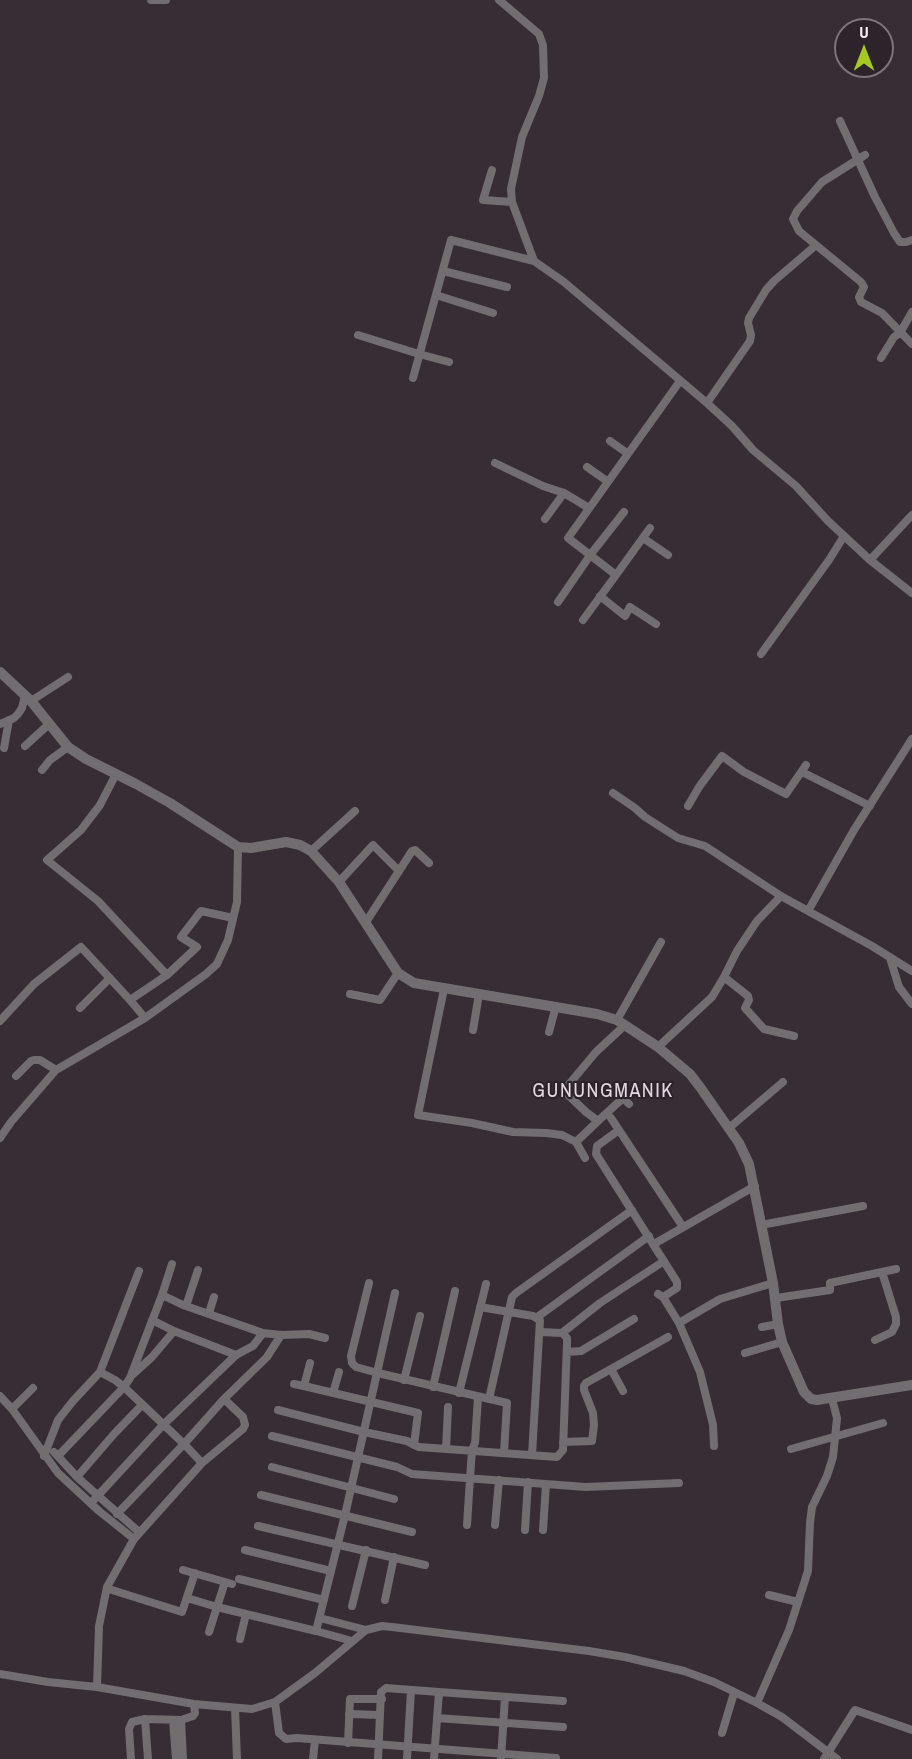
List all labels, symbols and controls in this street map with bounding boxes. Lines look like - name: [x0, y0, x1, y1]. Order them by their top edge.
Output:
- north arrow: [834, 18, 894, 78]
- text: U: [859, 21, 869, 43]
- district label: GUNUNGMANIK: [532, 1080, 674, 1104]

